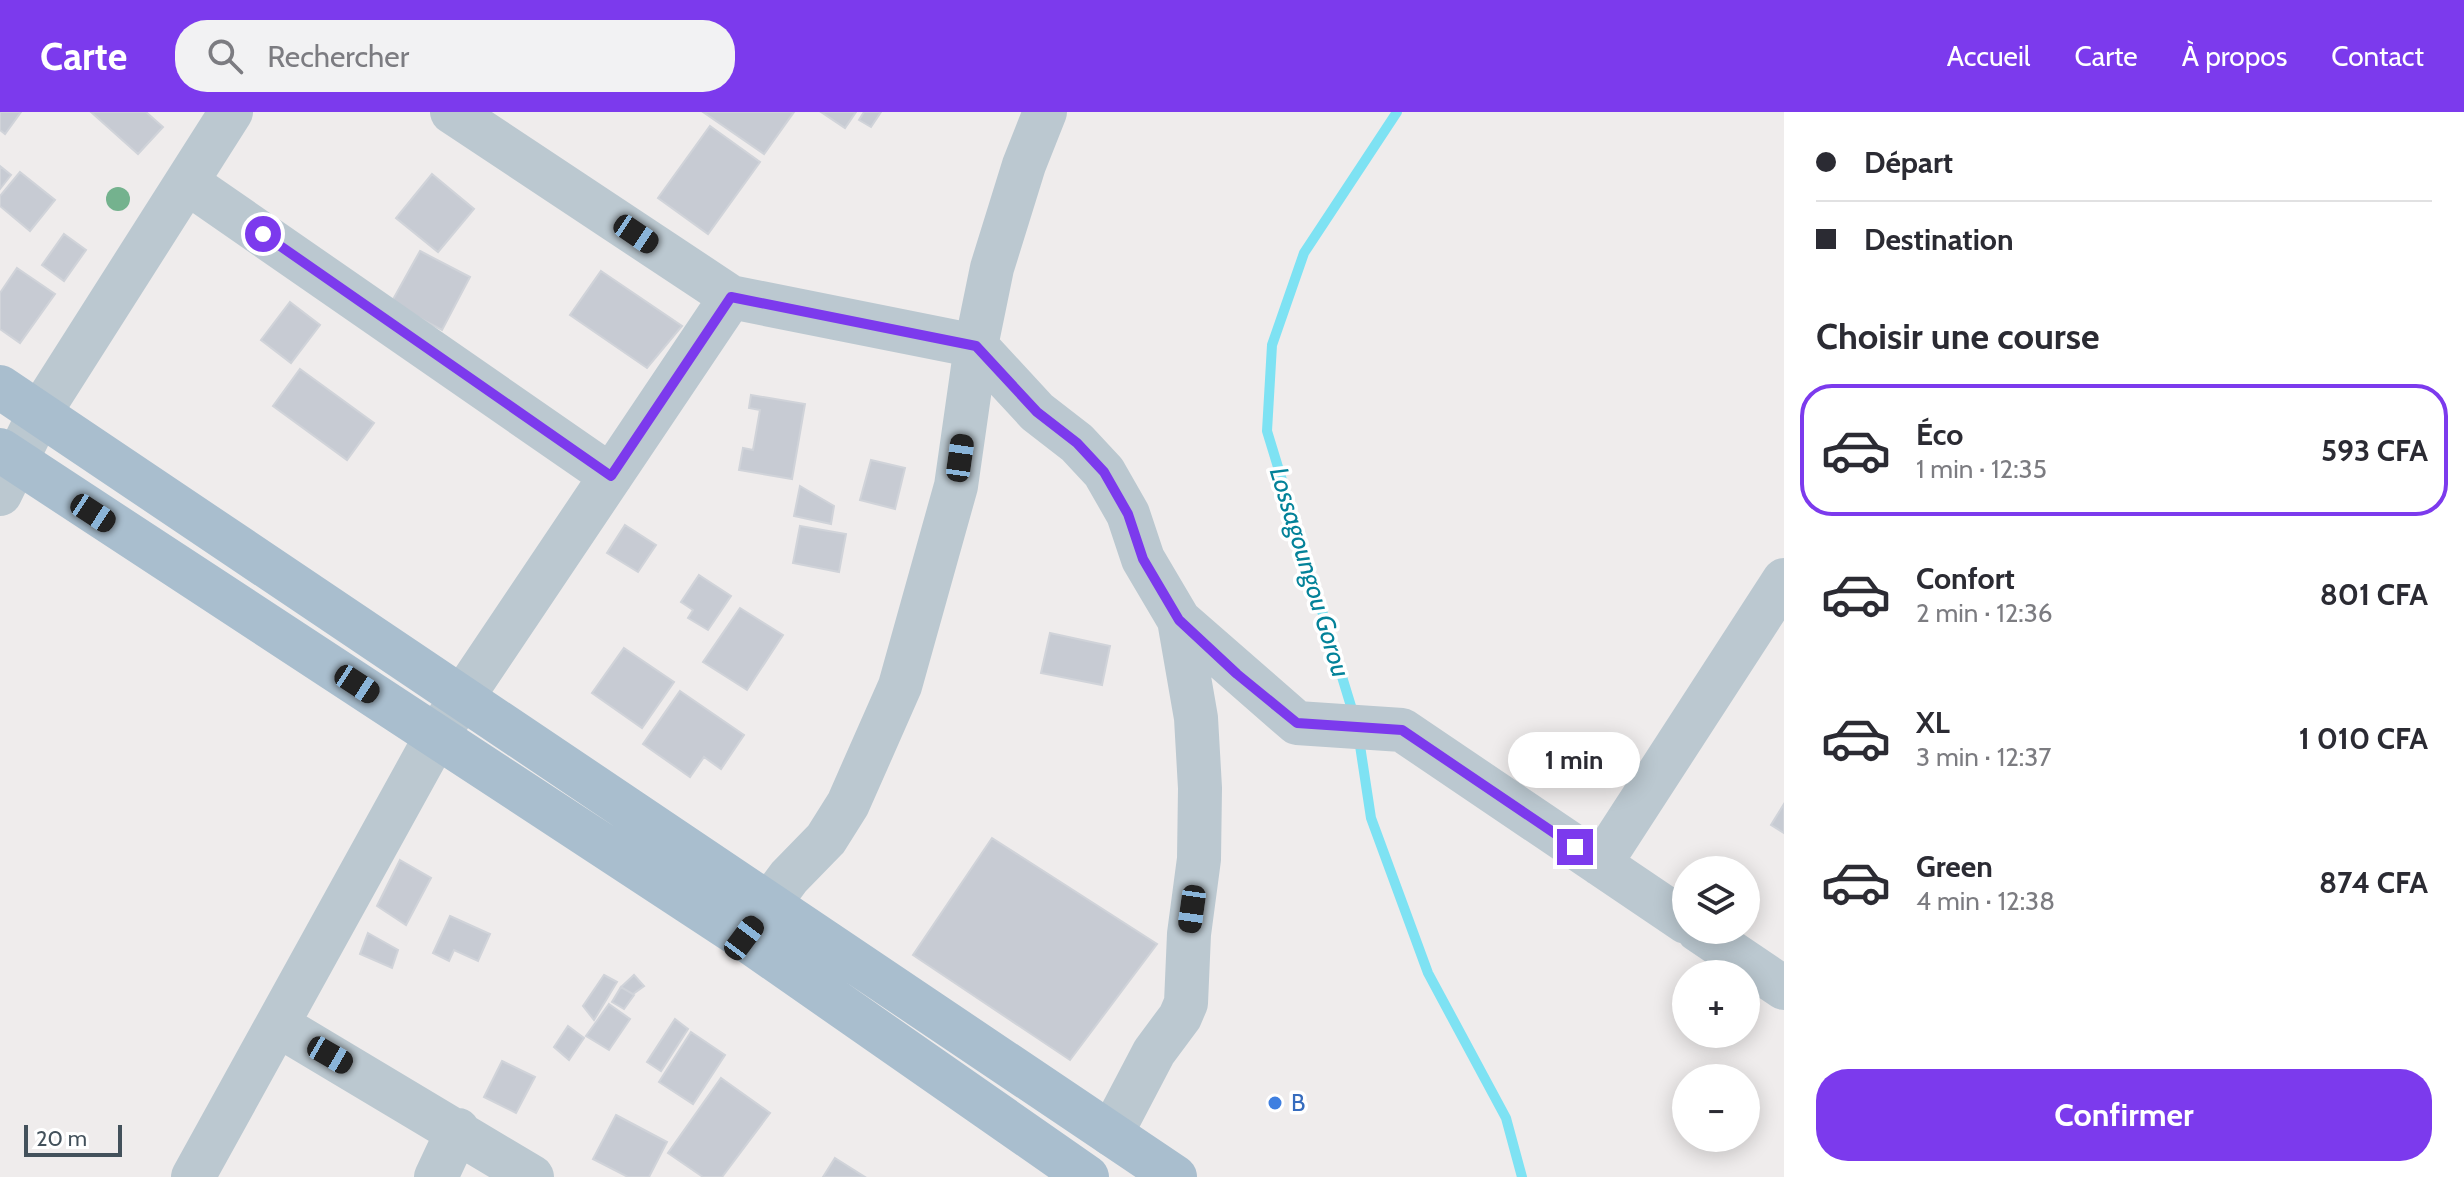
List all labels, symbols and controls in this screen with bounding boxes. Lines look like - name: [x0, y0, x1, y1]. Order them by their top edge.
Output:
- search box: [175, 20, 735, 92]
- text: Carte: [40, 33, 127, 80]
- icon: search: [203, 34, 247, 78]
- text: Rechercher: [267, 38, 409, 75]
- text: Accueil: [1947, 39, 2030, 73]
- text: Carte: [2074, 39, 2138, 73]
- text: À propos: [2182, 39, 2287, 73]
- text: Contact: [2331, 39, 2424, 73]
- text: Départ: [1864, 144, 1953, 181]
- car: [609, 211, 663, 257]
- route start: [245, 216, 281, 252]
- text: Destination: [1864, 221, 2014, 258]
- text: Choisir une course: [1816, 314, 2099, 358]
- icon: car: [1820, 414, 1892, 486]
- text: Éco: [1916, 416, 1963, 453]
- text: 593 CFA: [2321, 432, 2428, 469]
- car: [945, 433, 975, 483]
- text: 1 min · 12:35: [1916, 453, 2047, 485]
- water label: Lossagoungou Gorou: [1263, 463, 1357, 681]
- car: [66, 490, 120, 536]
- icon: car: [1820, 558, 1892, 630]
- text: Confort: [1916, 560, 2015, 597]
- text: 801 CFA: [2320, 576, 2428, 613]
- text: 2 min · 12:36: [1916, 597, 2053, 629]
- car: [330, 661, 384, 707]
- icon: car: [1820, 702, 1892, 774]
- text: XL: [1916, 704, 1950, 741]
- text: 1 010 CFA: [2299, 720, 2428, 757]
- callout: 1 min: [1509, 731, 1641, 787]
- text: 3 min · 12:37: [1916, 741, 2051, 773]
- text: 1 min: [1545, 744, 1603, 776]
- route end: [1557, 829, 1593, 865]
- icon: car: [1820, 846, 1892, 918]
- text: Green: [1916, 848, 1993, 885]
- map controls: [1672, 856, 1760, 1152]
- button: layers: [1672, 856, 1760, 944]
- text: 874 CFA: [2319, 864, 2428, 901]
- car: [1177, 884, 1207, 934]
- text: 4 min · 12:38: [1916, 885, 2055, 917]
- car: [720, 912, 768, 964]
- button: +: [1672, 960, 1760, 1048]
- car: [303, 1033, 357, 1077]
- button: −: [1672, 1064, 1760, 1152]
- button: Confirmer: [1816, 1069, 2432, 1161]
- place label: B: [1291, 1088, 1305, 1117]
- marker: B: [1266, 1094, 1284, 1112]
- scale bar: [24, 1121, 122, 1157]
- text: 20 m: [36, 1125, 87, 1152]

